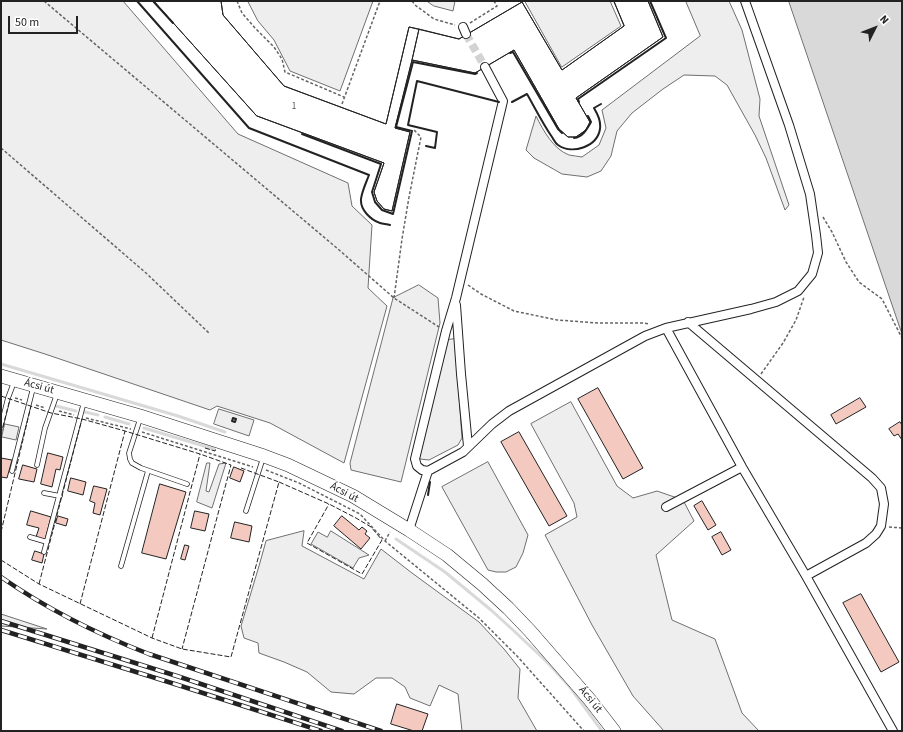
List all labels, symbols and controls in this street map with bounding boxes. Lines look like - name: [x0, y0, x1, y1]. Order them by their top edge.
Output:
- scale bar: [10, 8, 80, 34]
- north arrow: [855, 8, 895, 48]
- text: N: [876, 12, 892, 27]
- text: 50 m: [15, 14, 39, 31]
- house number: 1: [292, 102, 296, 112]
- street label: Ácsi út: [23, 376, 55, 398]
- street label: Ácsi út: [328, 480, 360, 506]
- street label: Ácsi út: [575, 684, 605, 716]

